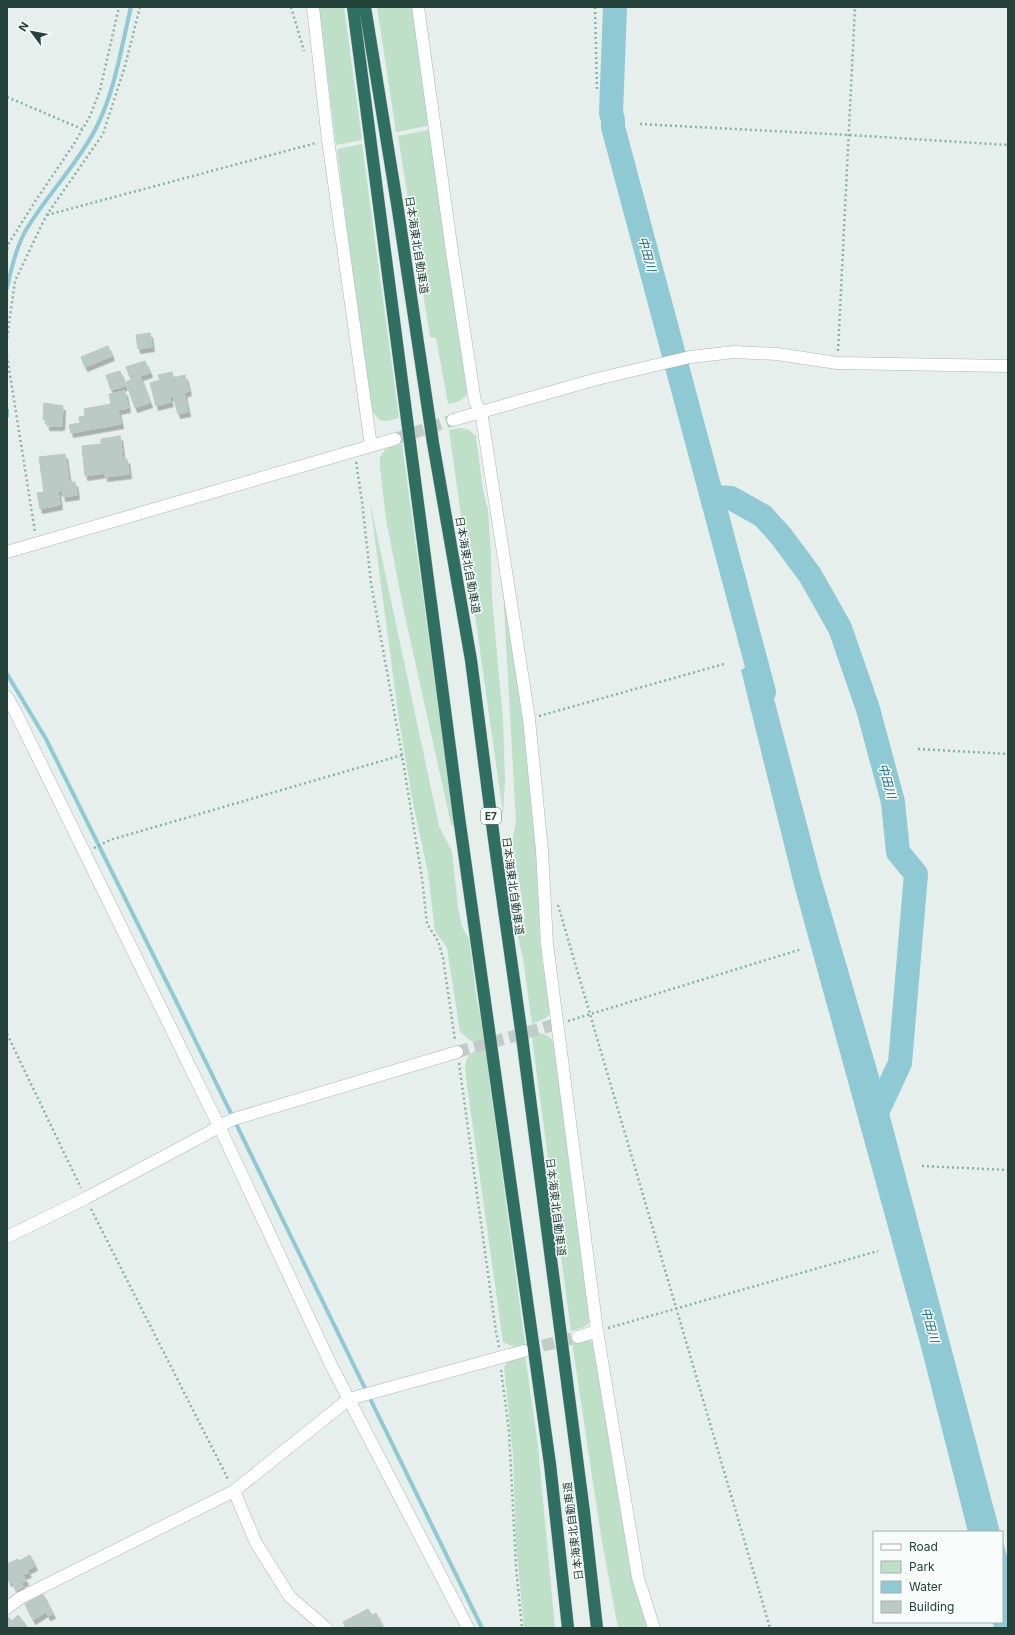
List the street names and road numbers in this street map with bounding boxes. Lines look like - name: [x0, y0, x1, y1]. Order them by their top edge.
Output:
- street label: 日本海東北自動車道: [402, 195, 432, 295]
- street label: 日本海東北自動車道: [453, 515, 483, 615]
- road number: E7: [481, 808, 501, 824]
- street label: 日本海東北自動車道: [499, 836, 527, 936]
- street label: 日本海東北自動車道: [543, 1157, 569, 1257]
- street label: 日本海東北自動車道: [560, 1481, 586, 1581]

